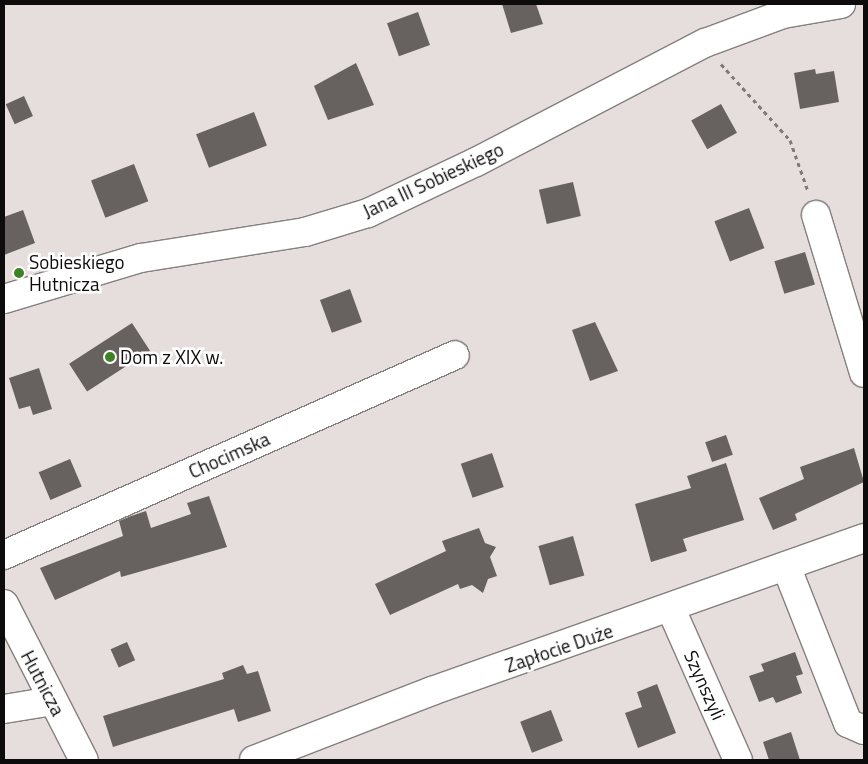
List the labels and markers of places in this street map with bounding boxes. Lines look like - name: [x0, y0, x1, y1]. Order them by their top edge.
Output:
- place label: Sobieskiego Hutnicza: [29, 251, 125, 295]
- marker: Sobieskiego Hutnicza: [13, 267, 25, 279]
- place label: Dom z XIX w.: [120, 346, 223, 368]
- marker: Dom z XIX w.: [104, 351, 116, 363]

